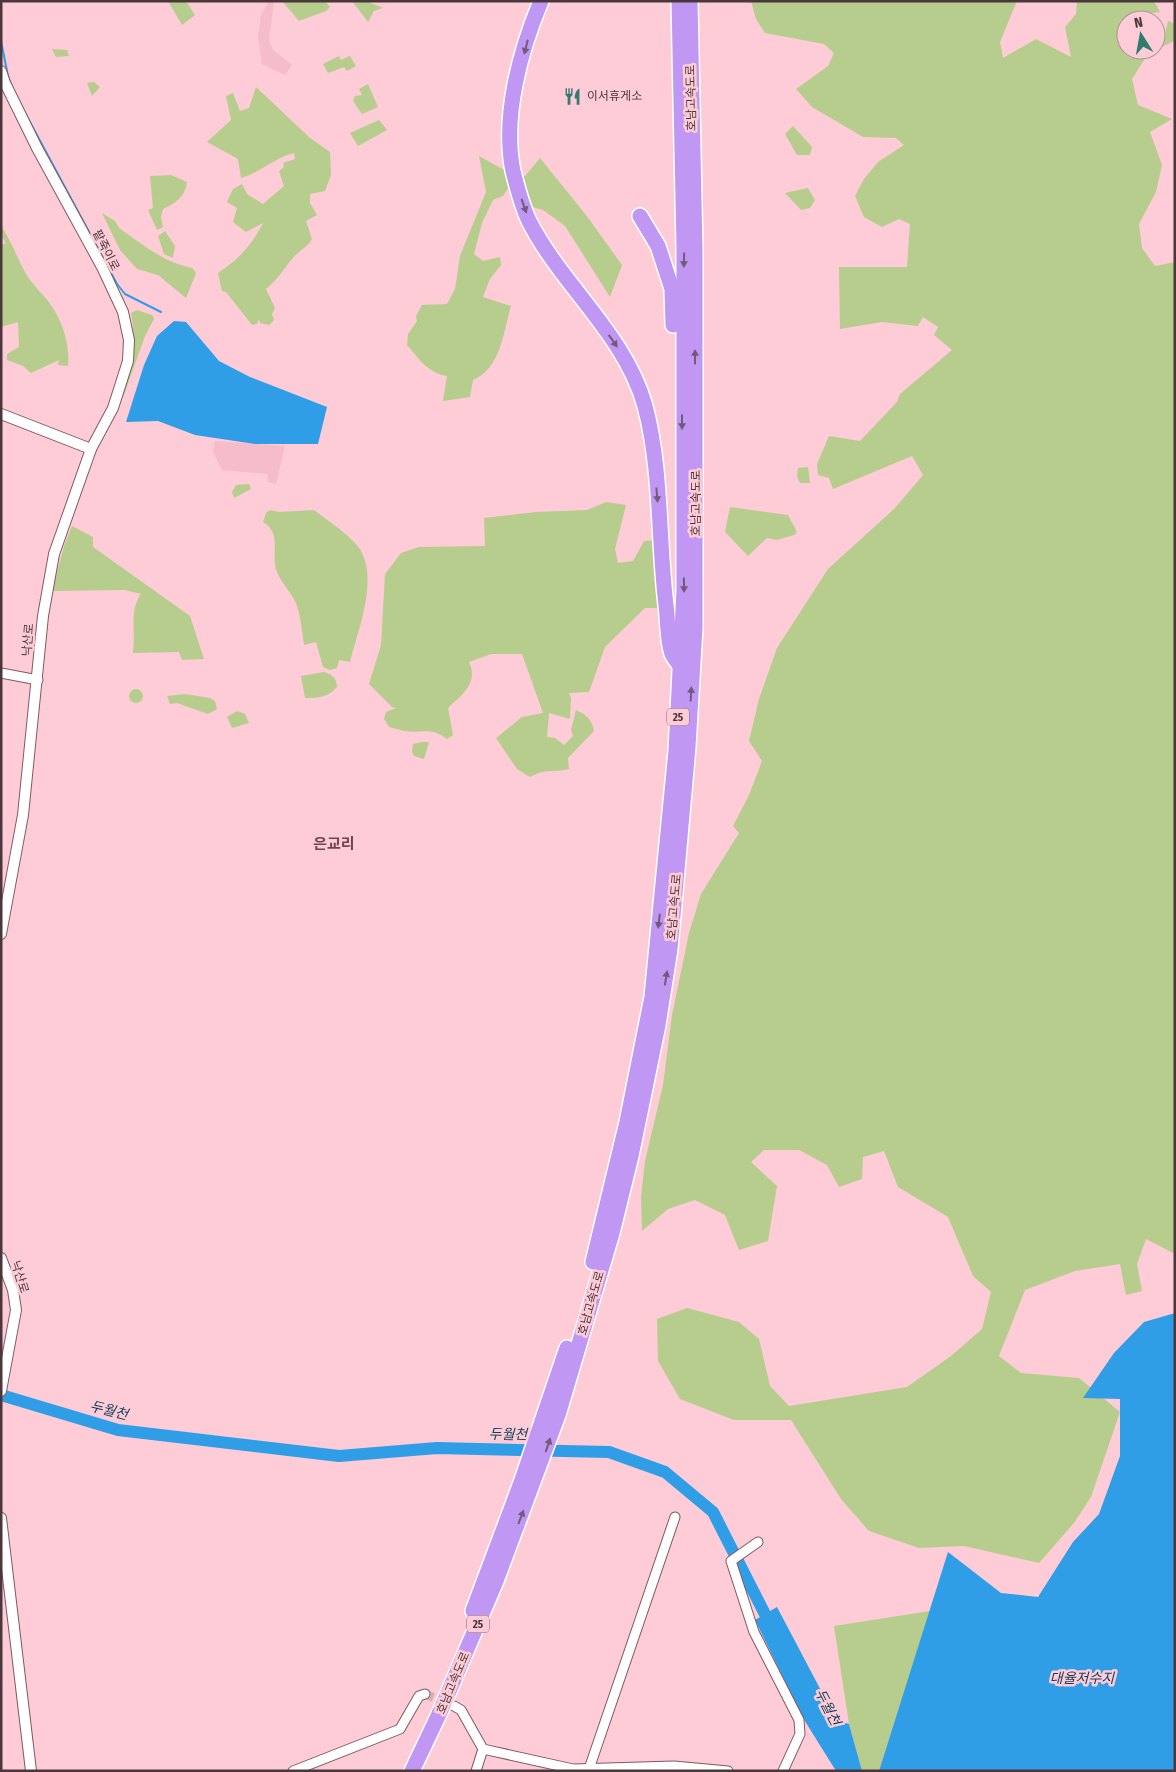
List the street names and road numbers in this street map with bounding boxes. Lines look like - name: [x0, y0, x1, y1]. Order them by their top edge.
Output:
- street label: 호남고속도로: [683, 65, 699, 131]
- street label: 팥죽이로: [90, 227, 122, 273]
- street label: 호남고속도로: [689, 470, 703, 536]
- street label: 낙산로: [20, 623, 36, 657]
- road number: 25: [667, 709, 689, 726]
- street label: 호남고속도로: [664, 873, 684, 941]
- street label: 낙산로: [8, 1259, 32, 1295]
- street label: 호남고속도로: [575, 1269, 607, 1337]
- road number: 25: [467, 1616, 489, 1632]
- street label: 호남고속도로: [434, 1650, 472, 1716]

